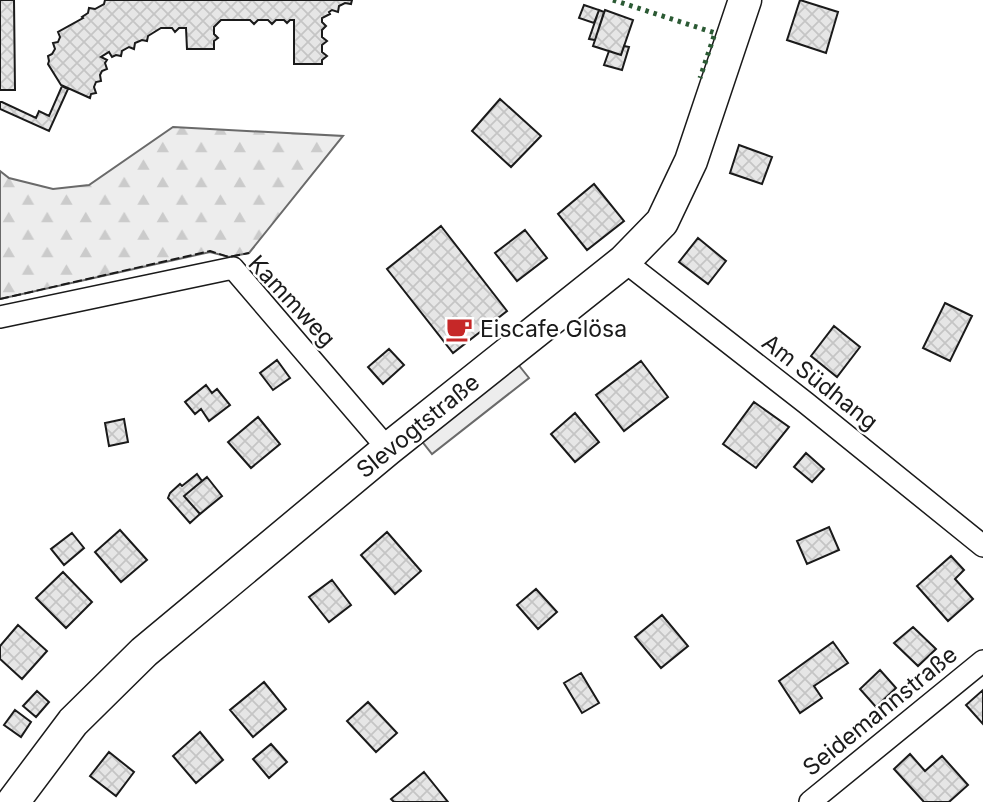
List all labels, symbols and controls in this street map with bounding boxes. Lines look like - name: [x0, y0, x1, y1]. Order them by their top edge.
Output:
- street label: Kammweg: [243, 250, 341, 352]
- cafe icon: Eiscafe Glösa: [444, 314, 474, 344]
- place label: Eiscafe Glösa: [480, 315, 627, 343]
- street label: Am Südhang: [757, 328, 883, 436]
- street label: Slevogtstraße: [351, 368, 485, 484]
- street label: Seidemannstraße: [797, 640, 963, 782]

